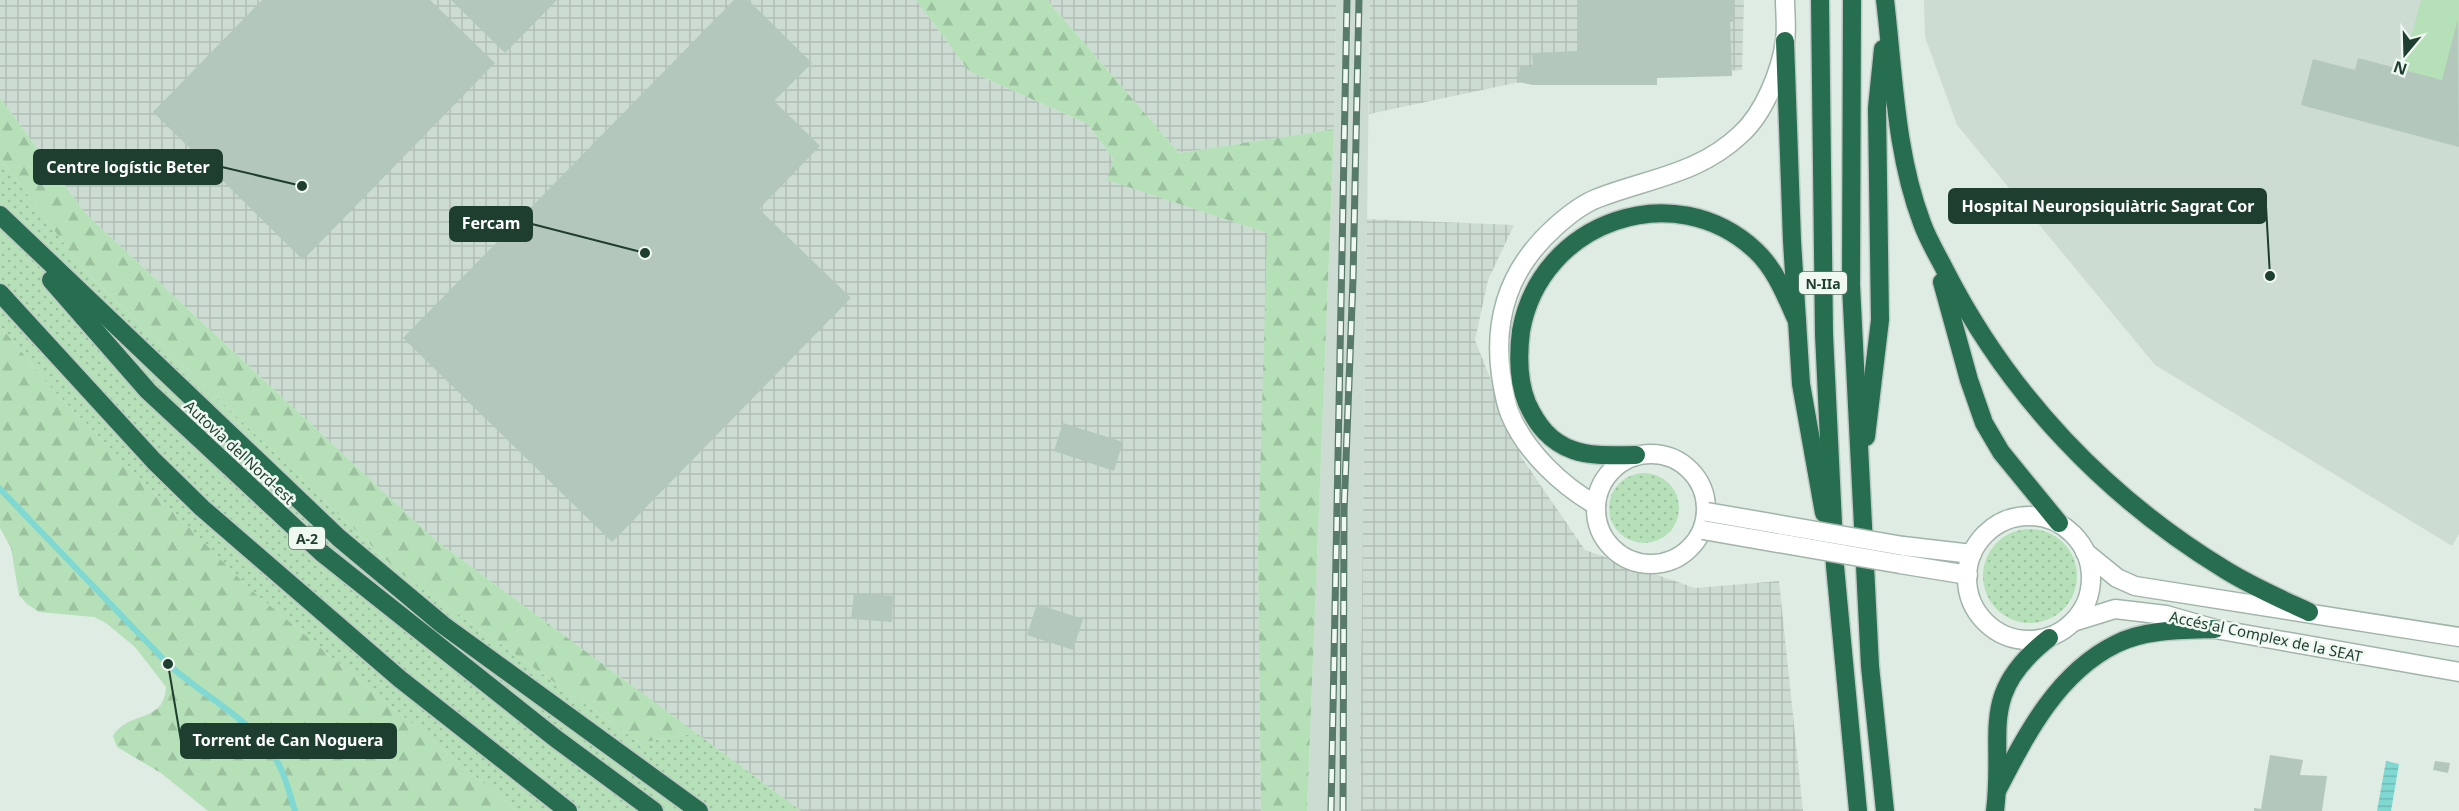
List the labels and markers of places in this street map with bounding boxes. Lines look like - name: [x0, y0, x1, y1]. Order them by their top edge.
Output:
- callout: Centre logístic Beter: [34, 150, 222, 184]
- callout: Hospital Neuropsiquiàtric Sagrat Cor: [1949, 189, 2266, 223]
- callout: Fercam: [450, 207, 532, 241]
- callout: Torrent de Can Noguera: [181, 724, 396, 758]

